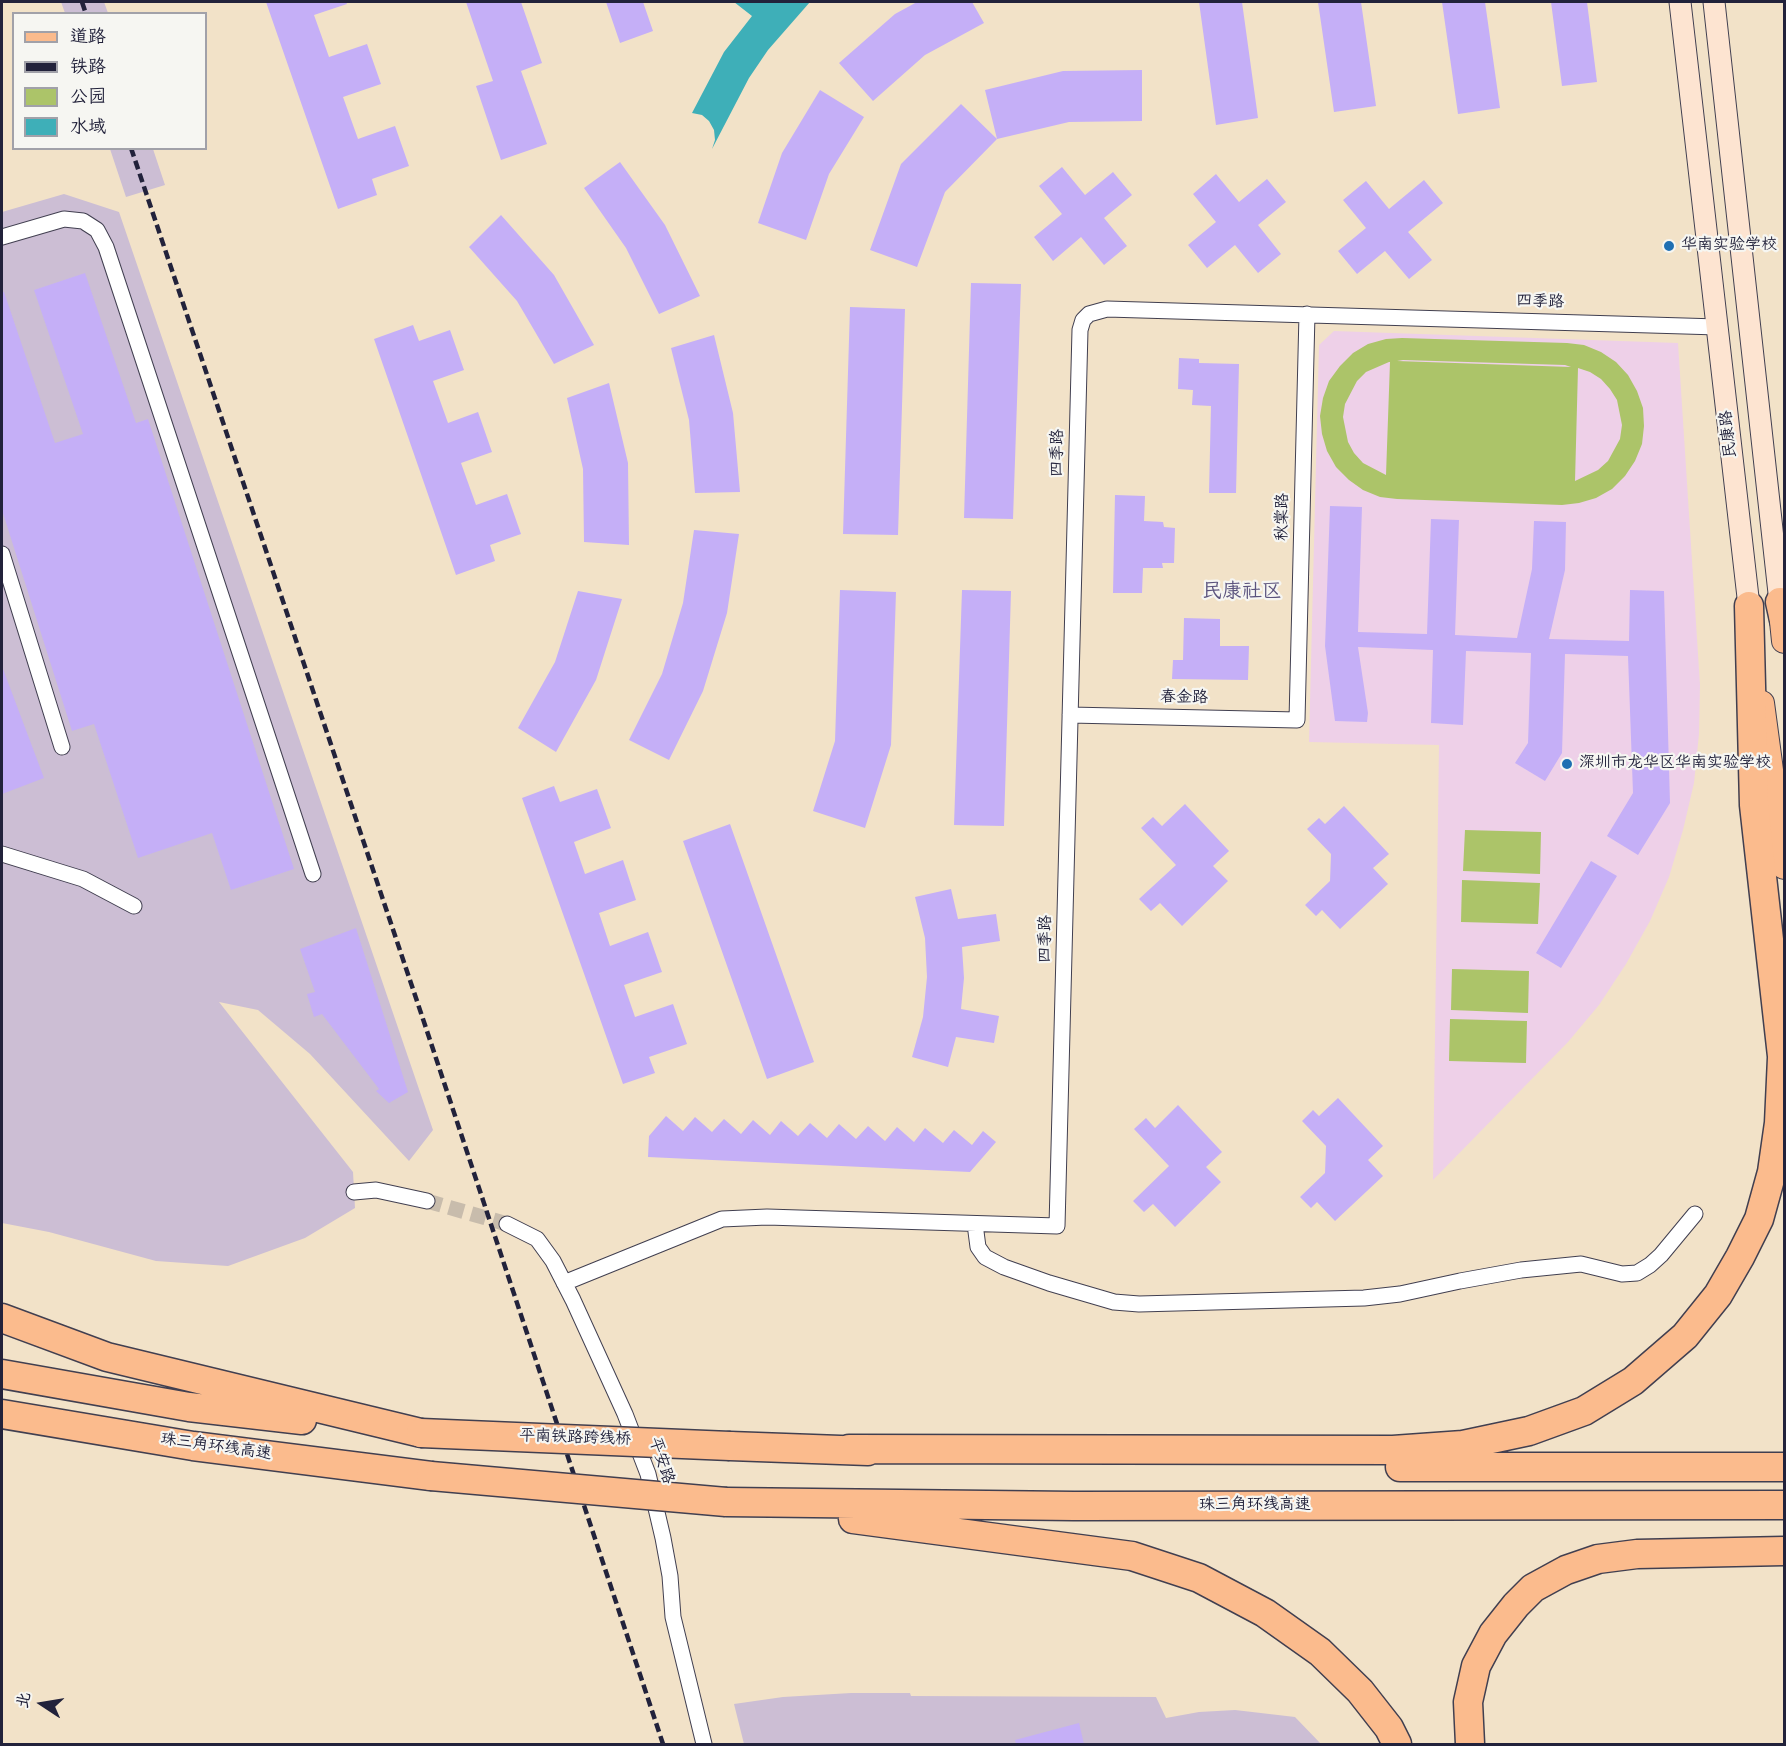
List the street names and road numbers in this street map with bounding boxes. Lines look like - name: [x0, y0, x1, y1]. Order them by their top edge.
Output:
- street label: 四季路: [1516, 293, 1564, 313]
- street label: 民康路: [1718, 409, 1742, 459]
- street label: 四季路: [1049, 429, 1069, 477]
- street label: 秋棠路: [1274, 493, 1294, 541]
- street label: 春金路: [1160, 689, 1208, 709]
- street label: 四季路: [1037, 915, 1057, 963]
- street label: 平南铁路跨线桥: [519, 1427, 631, 1451]
- street label: 珠三角环线高速: [159, 1431, 273, 1465]
- street label: 平安路: [643, 1435, 677, 1487]
- street label: 珠三角环线高速: [1199, 1496, 1311, 1516]

